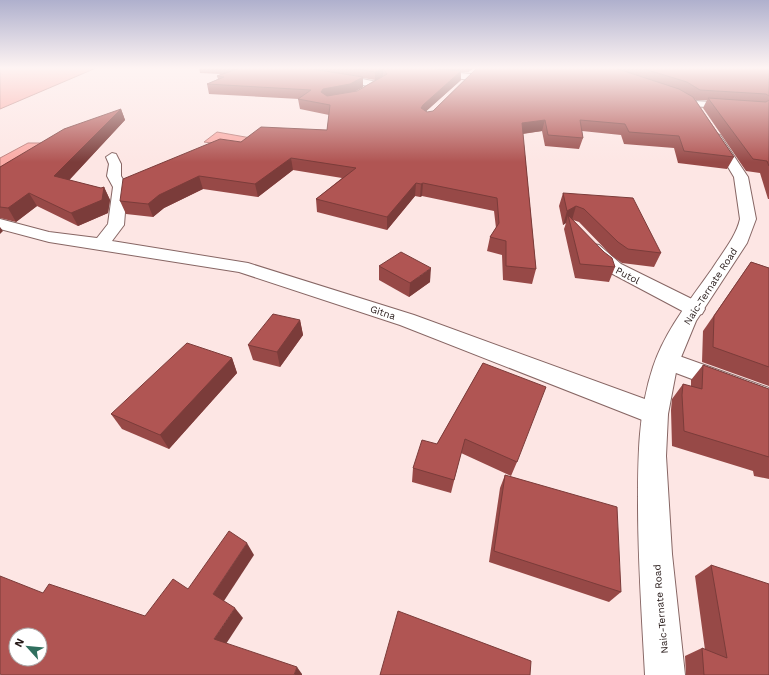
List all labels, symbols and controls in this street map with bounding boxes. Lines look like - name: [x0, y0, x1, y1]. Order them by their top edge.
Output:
- street label: Naic-Ternate Road: [681, 246, 739, 327]
- street label: Putol: [614, 265, 642, 286]
- street label: Gitna: [369, 303, 397, 322]
- street label: Naic-Ternate Road: [651, 564, 670, 654]
- north arrow: [8, 627, 48, 667]
- text: N: [12, 636, 27, 649]

